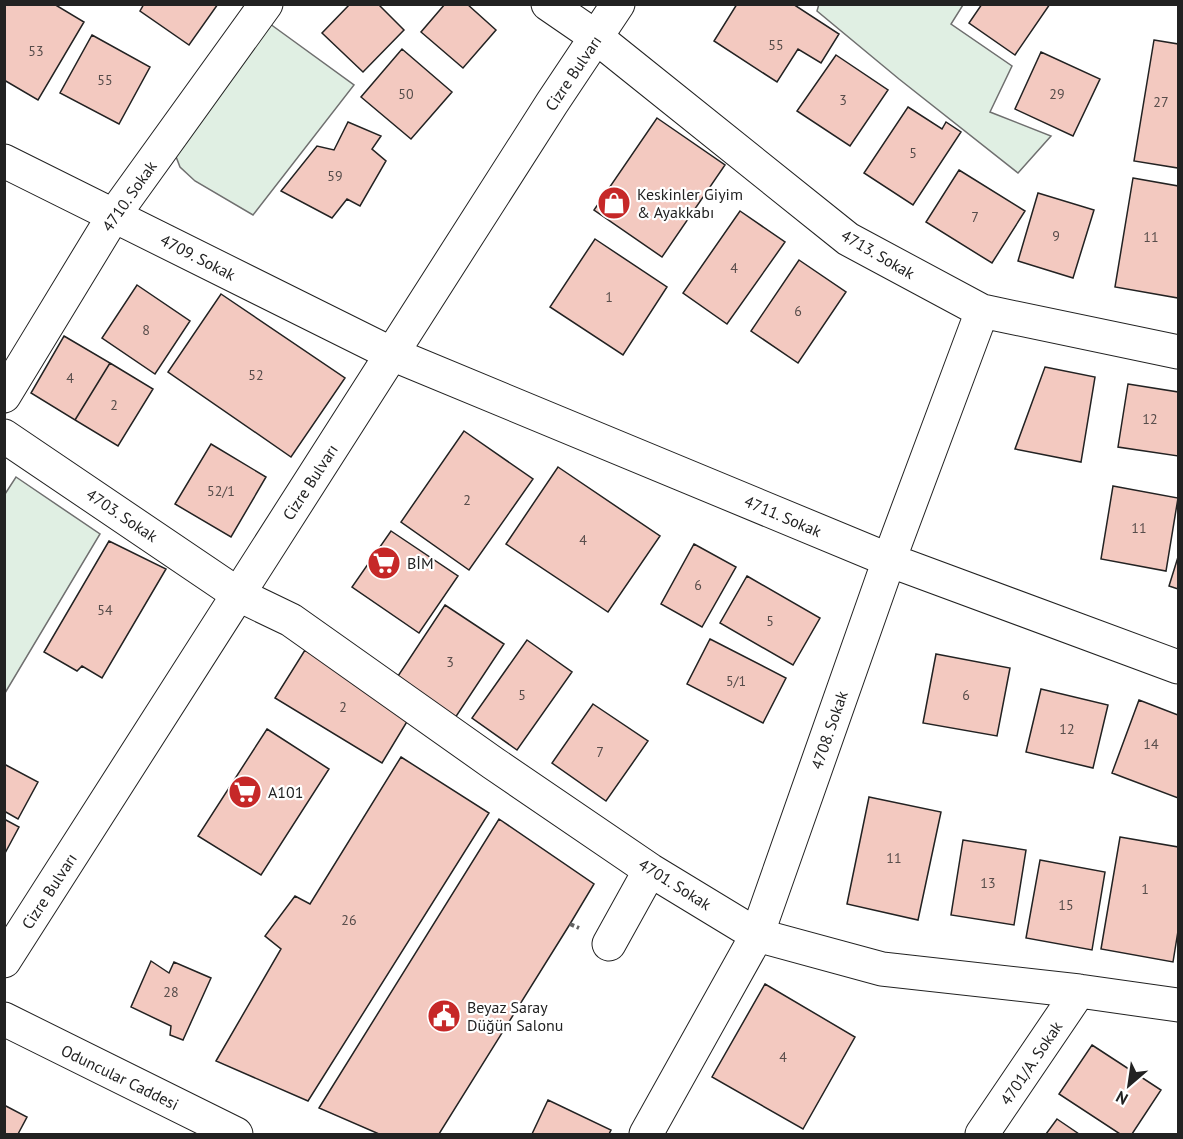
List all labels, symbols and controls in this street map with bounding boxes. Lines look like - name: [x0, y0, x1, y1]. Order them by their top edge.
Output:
- street label: Cizre Bulvarı: [541, 32, 605, 114]
- house number: 55: [768, 36, 784, 54]
- house number: 53: [28, 42, 44, 60]
- house number: 55: [97, 71, 113, 89]
- house number: 50: [398, 85, 414, 103]
- house number: 29: [1049, 85, 1065, 103]
- house number: 3: [839, 91, 847, 109]
- house number: 27: [1153, 93, 1169, 111]
- house number: 5: [909, 144, 917, 162]
- street label: 4710. Sokak: [97, 157, 161, 235]
- house number: 59: [327, 167, 343, 185]
- place label: Keskinler Giyim & Ayakkabı: [637, 184, 743, 222]
- shop icon: Keskinler Giyim & Ayakkabı: [596, 185, 632, 221]
- house number: 7: [971, 208, 979, 226]
- street label: 4713. Sokak: [838, 225, 919, 283]
- house number: 9: [1052, 227, 1060, 245]
- house number: 11: [1143, 228, 1159, 246]
- street label: 4709. Sokak: [157, 230, 239, 285]
- house number: 4: [730, 259, 738, 277]
- house number: 1: [605, 288, 613, 306]
- house number: 6: [794, 302, 802, 320]
- house number: 8: [142, 321, 150, 339]
- house number: 52: [248, 366, 264, 384]
- house number: 4: [66, 369, 74, 387]
- house number: 2: [110, 396, 118, 414]
- house number: 12: [1142, 410, 1158, 428]
- street label: Cizre Bulvarı: [278, 440, 342, 524]
- house number: 52/1: [207, 482, 235, 500]
- street label: 4703. Sokak: [83, 484, 162, 546]
- house number: 2: [463, 491, 471, 509]
- street label: 4711. Sokak: [742, 491, 825, 541]
- house number: 11: [1131, 519, 1147, 537]
- house number: 4: [579, 531, 587, 549]
- supermarket icon: BİM: [366, 545, 402, 581]
- place label: BİM: [407, 553, 434, 573]
- house number: 6: [694, 576, 702, 594]
- house number: 54: [97, 601, 113, 619]
- house number: 5: [766, 612, 774, 630]
- house number: 3: [446, 653, 454, 671]
- house number: 5/1: [726, 672, 746, 690]
- house number: 5: [518, 686, 526, 704]
- house number: 6: [962, 686, 970, 704]
- street label: 4708. Sokak: [806, 688, 852, 772]
- house number: 2: [339, 698, 347, 716]
- house number: 12: [1059, 720, 1075, 738]
- house number: 14: [1143, 735, 1159, 753]
- house number: 7: [596, 743, 604, 761]
- supermarket icon: A101: [227, 774, 263, 810]
- place label: A101: [268, 782, 304, 802]
- street label: Cizre Bulvarı: [17, 849, 81, 933]
- house number: 11: [886, 849, 902, 867]
- street label: 4701. Sokak: [635, 854, 715, 914]
- house number: 13: [980, 874, 996, 892]
- house number: 1: [1141, 880, 1149, 898]
- house number: 15: [1058, 896, 1074, 914]
- house number: 26: [341, 911, 357, 929]
- house number: 28: [163, 983, 179, 1001]
- place label: Beyaz Saray Düğün Salonu: [467, 997, 563, 1035]
- public building icon: Beyaz Saray Düğün Salonu: [426, 998, 462, 1034]
- street label: 4701/A. Sokak: [996, 1017, 1067, 1109]
- street label: Oduncular Caddesi: [58, 1040, 182, 1114]
- house number: 4: [779, 1048, 787, 1066]
- north arrow: [1099, 1055, 1159, 1115]
- text: N: [1112, 1087, 1131, 1109]

